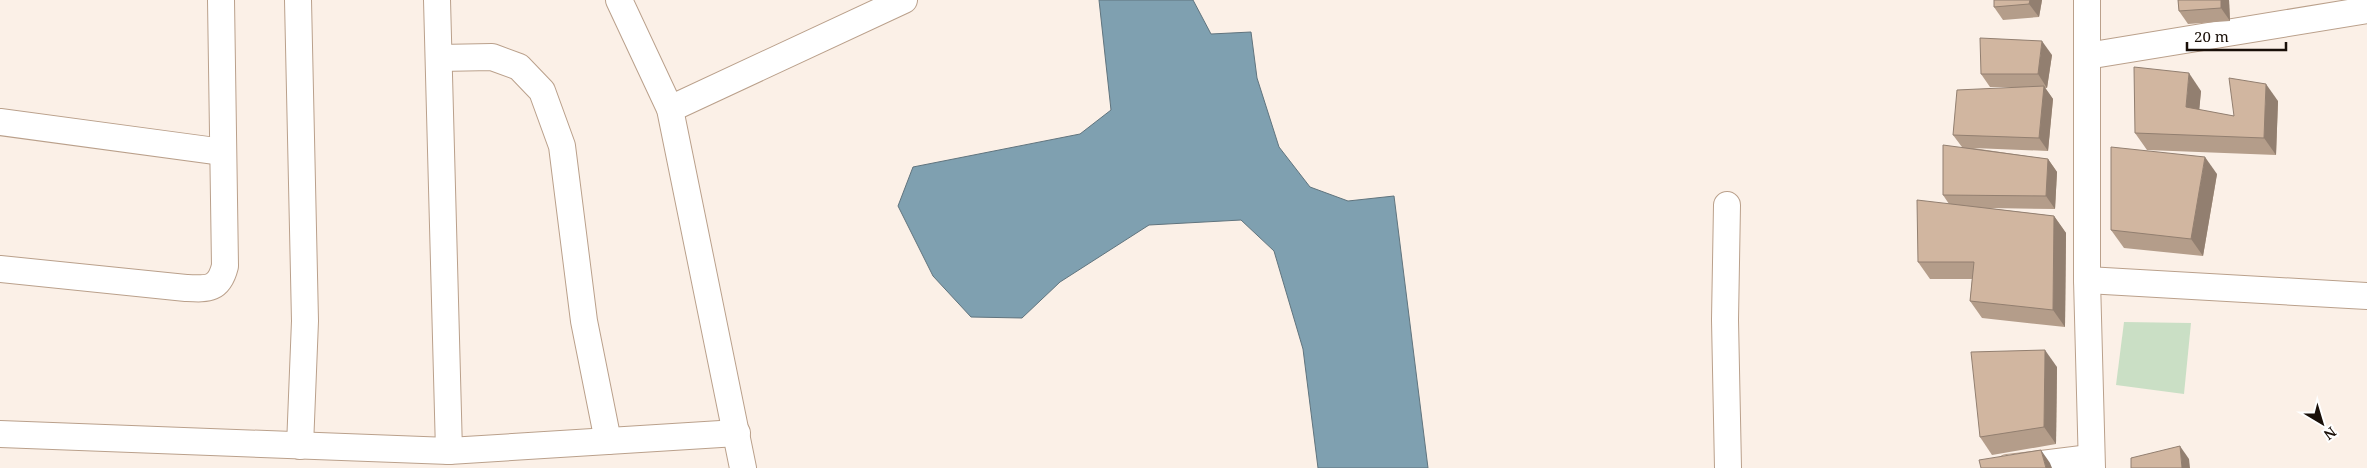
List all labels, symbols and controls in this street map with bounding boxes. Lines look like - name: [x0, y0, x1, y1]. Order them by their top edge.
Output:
- scale bar: [2187, 20, 2286, 52]
- text: 20 m: [2194, 26, 2229, 46]
- north arrow: [2297, 398, 2347, 448]
- text: N: [2320, 423, 2341, 445]

